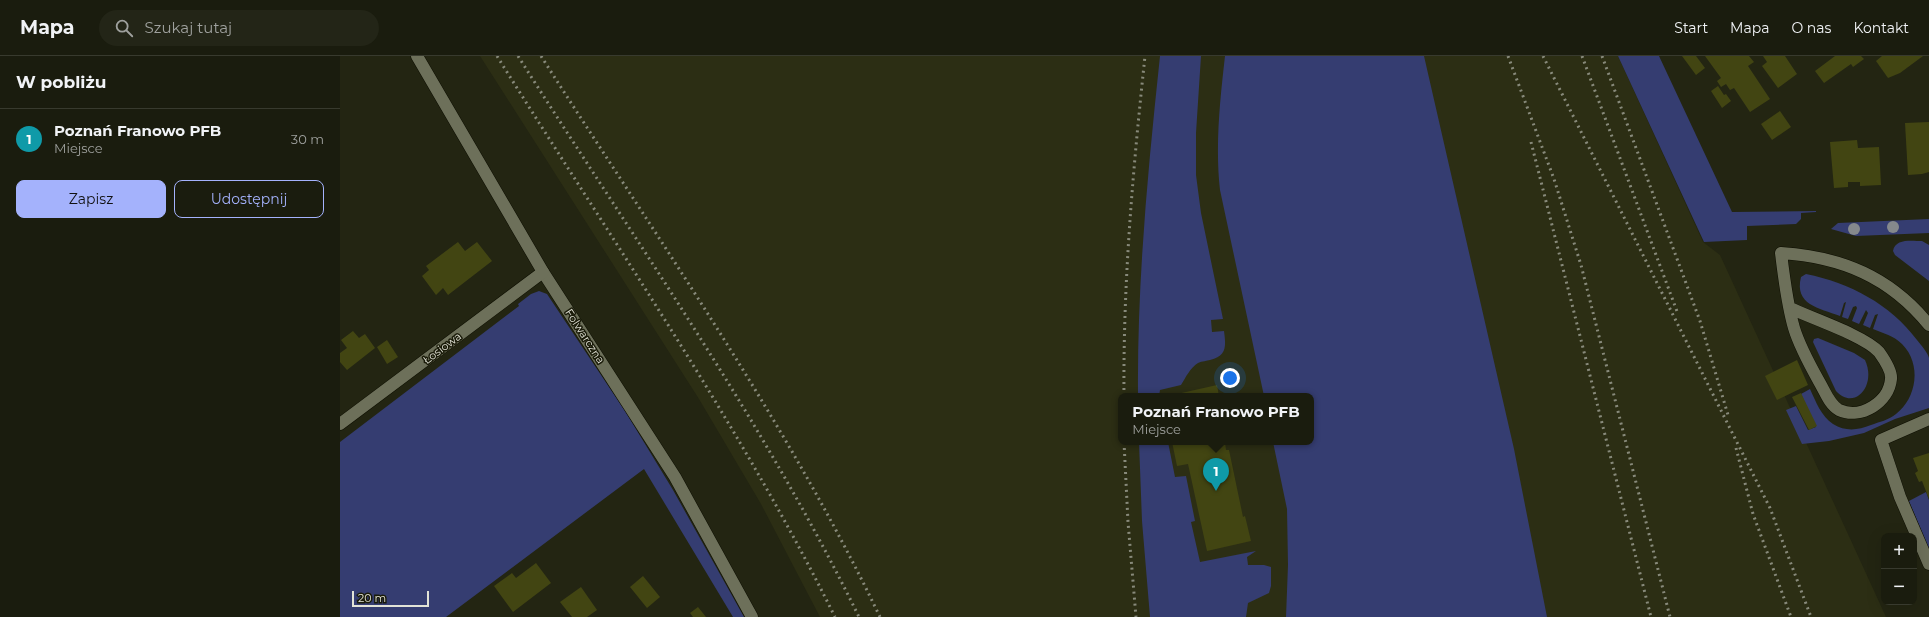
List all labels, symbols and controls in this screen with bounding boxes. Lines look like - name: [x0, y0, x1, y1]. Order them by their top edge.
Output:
- search box: [99, 10, 379, 46]
- text: Mapa: [20, 16, 75, 39]
- icon: search: [113, 17, 135, 39]
- text: Szukaj tutaj: [145, 18, 232, 37]
- text: Start: [1674, 19, 1708, 37]
- text: Mapa: [1730, 19, 1769, 37]
- text: O nas: [1791, 19, 1831, 37]
- text: Kontakt: [1853, 19, 1909, 37]
- text: W pobliżu: [16, 72, 106, 92]
- text: Poznań Franowo PFB: [54, 121, 221, 140]
- text: 1: [26, 131, 32, 147]
- text: 30 m: [291, 131, 324, 147]
- text: Miejsce: [54, 140, 103, 156]
- button: Zapisz: [16, 180, 166, 218]
- button: Udostępnij: [174, 180, 324, 218]
- street label: Folwarczna: [562, 306, 608, 366]
- street label: Łosiowa: [420, 329, 464, 367]
- your location: [1220, 368, 1240, 388]
- popup: [1118, 393, 1314, 445]
- text: Poznań Franowo PFB: [1132, 402, 1300, 421]
- text: Miejsce: [1132, 421, 1181, 437]
- pin: 1: [1203, 458, 1229, 491]
- map controls: [1881, 533, 1917, 605]
- button: +: [1881, 533, 1917, 569]
- button: −: [1881, 569, 1917, 605]
- scale bar: [352, 589, 429, 608]
- text: 20 m: [358, 591, 386, 605]

